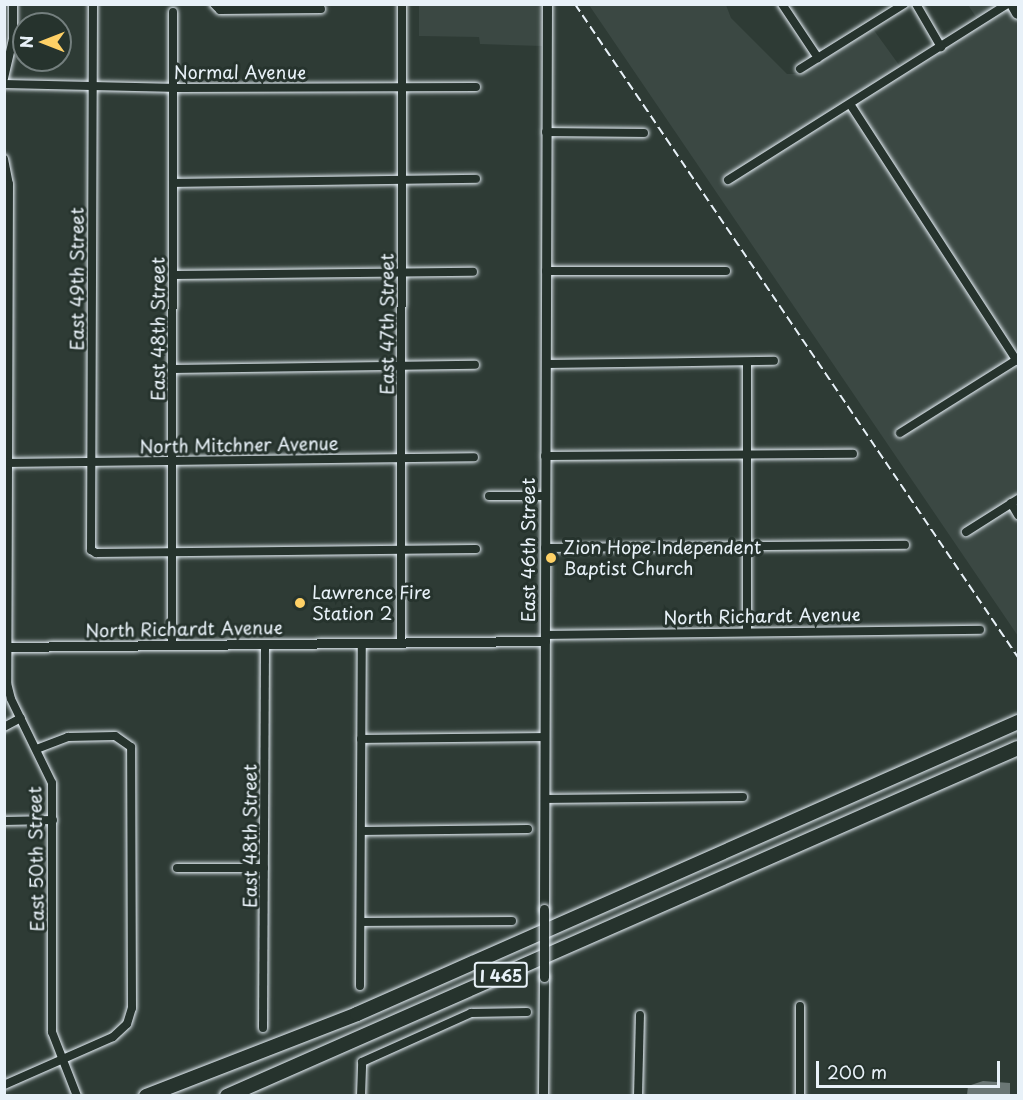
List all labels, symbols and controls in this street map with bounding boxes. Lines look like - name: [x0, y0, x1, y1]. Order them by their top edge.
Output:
- north arrow: [12, 12, 72, 72]
- text: N: [14, 36, 38, 48]
- street label: Normal Avenue: [174, 61, 306, 83]
- street label: East 49th Street: [66, 208, 88, 350]
- street label: East 47th Street: [376, 253, 398, 395]
- street label: East 48th Street: [147, 257, 169, 401]
- street label: North Mitchner Avenue: [138, 432, 340, 458]
- street label: East 46th Street: [517, 477, 539, 623]
- place label: Zion Hope Independent Baptist Church: [563, 537, 763, 580]
- marker: Zion Hope Independent Baptist Church: [544, 551, 558, 565]
- place label: Lawrence Fire Station 2: [312, 582, 432, 624]
- marker: Lawrence Fire Station 2: [293, 596, 307, 610]
- street label: North Richardt Avenue: [663, 603, 861, 629]
- street label: North Richardt Avenue: [85, 616, 283, 642]
- street label: East 48th Street: [239, 764, 261, 908]
- street label: East 50th Street: [24, 786, 48, 932]
- road number: I 465: [472, 962, 530, 988]
- scale bar: [819, 1049, 1004, 1087]
- text: 200 m: [827, 1058, 887, 1085]

